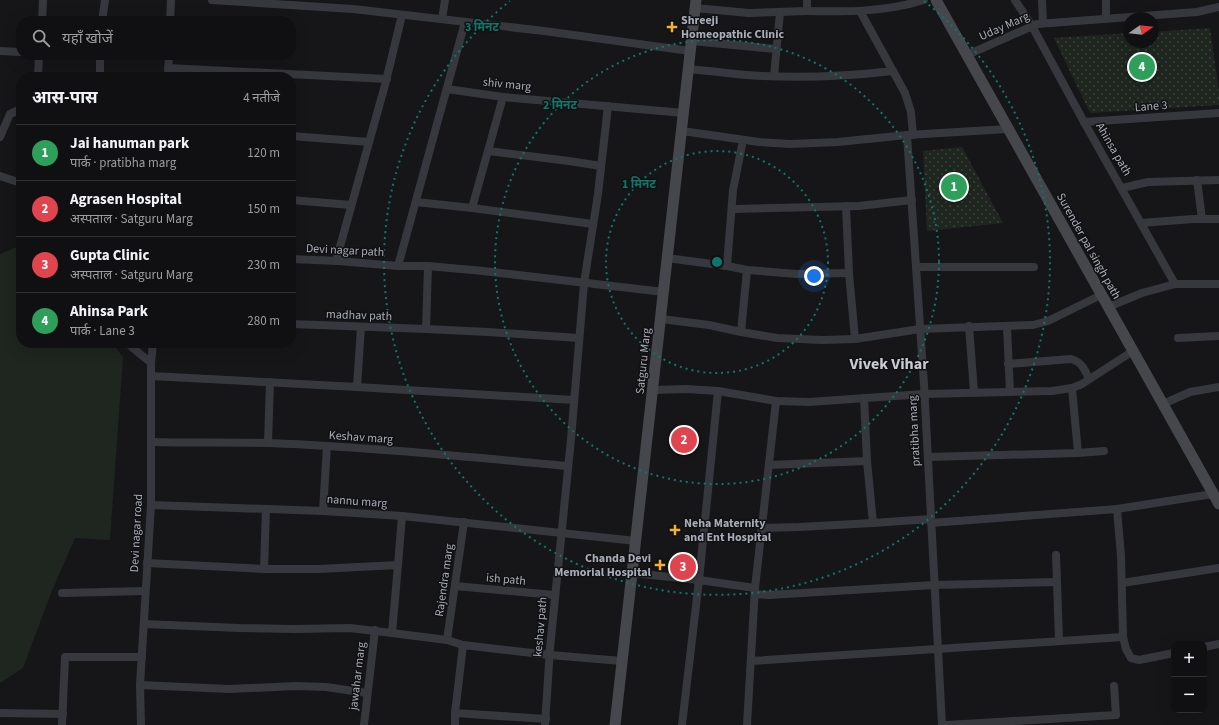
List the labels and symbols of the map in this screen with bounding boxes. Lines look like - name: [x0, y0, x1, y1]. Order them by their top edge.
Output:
- street label: Uday Marg: [976, 8, 1032, 45]
- place label: Shreeji Homeopathic Clinic: [681, 12, 784, 43]
- north arrow: [1123, 12, 1159, 48]
- text: 3 मिनट: [465, 19, 499, 36]
- marker: Shreeji Homeopathic Clinic: [666, 21, 678, 33]
- pin: 4: [1129, 52, 1155, 82]
- street label: shiv marg: [482, 74, 532, 95]
- text: 2 मिनट: [543, 97, 577, 114]
- street label: Lane 3: [1134, 97, 1168, 116]
- street label: Ahinsa path: [1091, 119, 1136, 179]
- pin: 1: [941, 172, 967, 202]
- text: 1 मिनट: [622, 176, 656, 193]
- street label: Surender pal singh path: [1052, 190, 1125, 302]
- street label: Devi nagar path: [305, 240, 385, 261]
- centre of rings: [710, 255, 724, 269]
- your location: [804, 266, 824, 286]
- street label: madhav path: [326, 306, 392, 325]
- street label: Satguru Marg: [632, 327, 655, 395]
- district label: Vivek Vihar: [848, 353, 929, 375]
- street label: pratibha marg: [904, 395, 925, 467]
- pin: 2: [671, 425, 697, 455]
- street label: Keshav marg: [328, 427, 394, 448]
- street label: nannu marg: [326, 491, 388, 512]
- street label: Devi nagar road: [126, 493, 147, 573]
- place label: Neha Maternity and Ent Hospital: [684, 515, 772, 546]
- marker: Neha Maternity and Ent Hospital: [669, 524, 681, 536]
- street label: Rajendra marg: [431, 543, 458, 618]
- place label: Chanda Devi Memorial Hospital: [554, 550, 652, 581]
- pin: 3: [670, 552, 696, 582]
- marker: Chanda Devi Memorial Hospital: [654, 559, 666, 571]
- street label: ish path: [485, 569, 527, 590]
- street label: keshav path: [529, 596, 552, 658]
- street label: jawahar marg: [345, 641, 370, 712]

